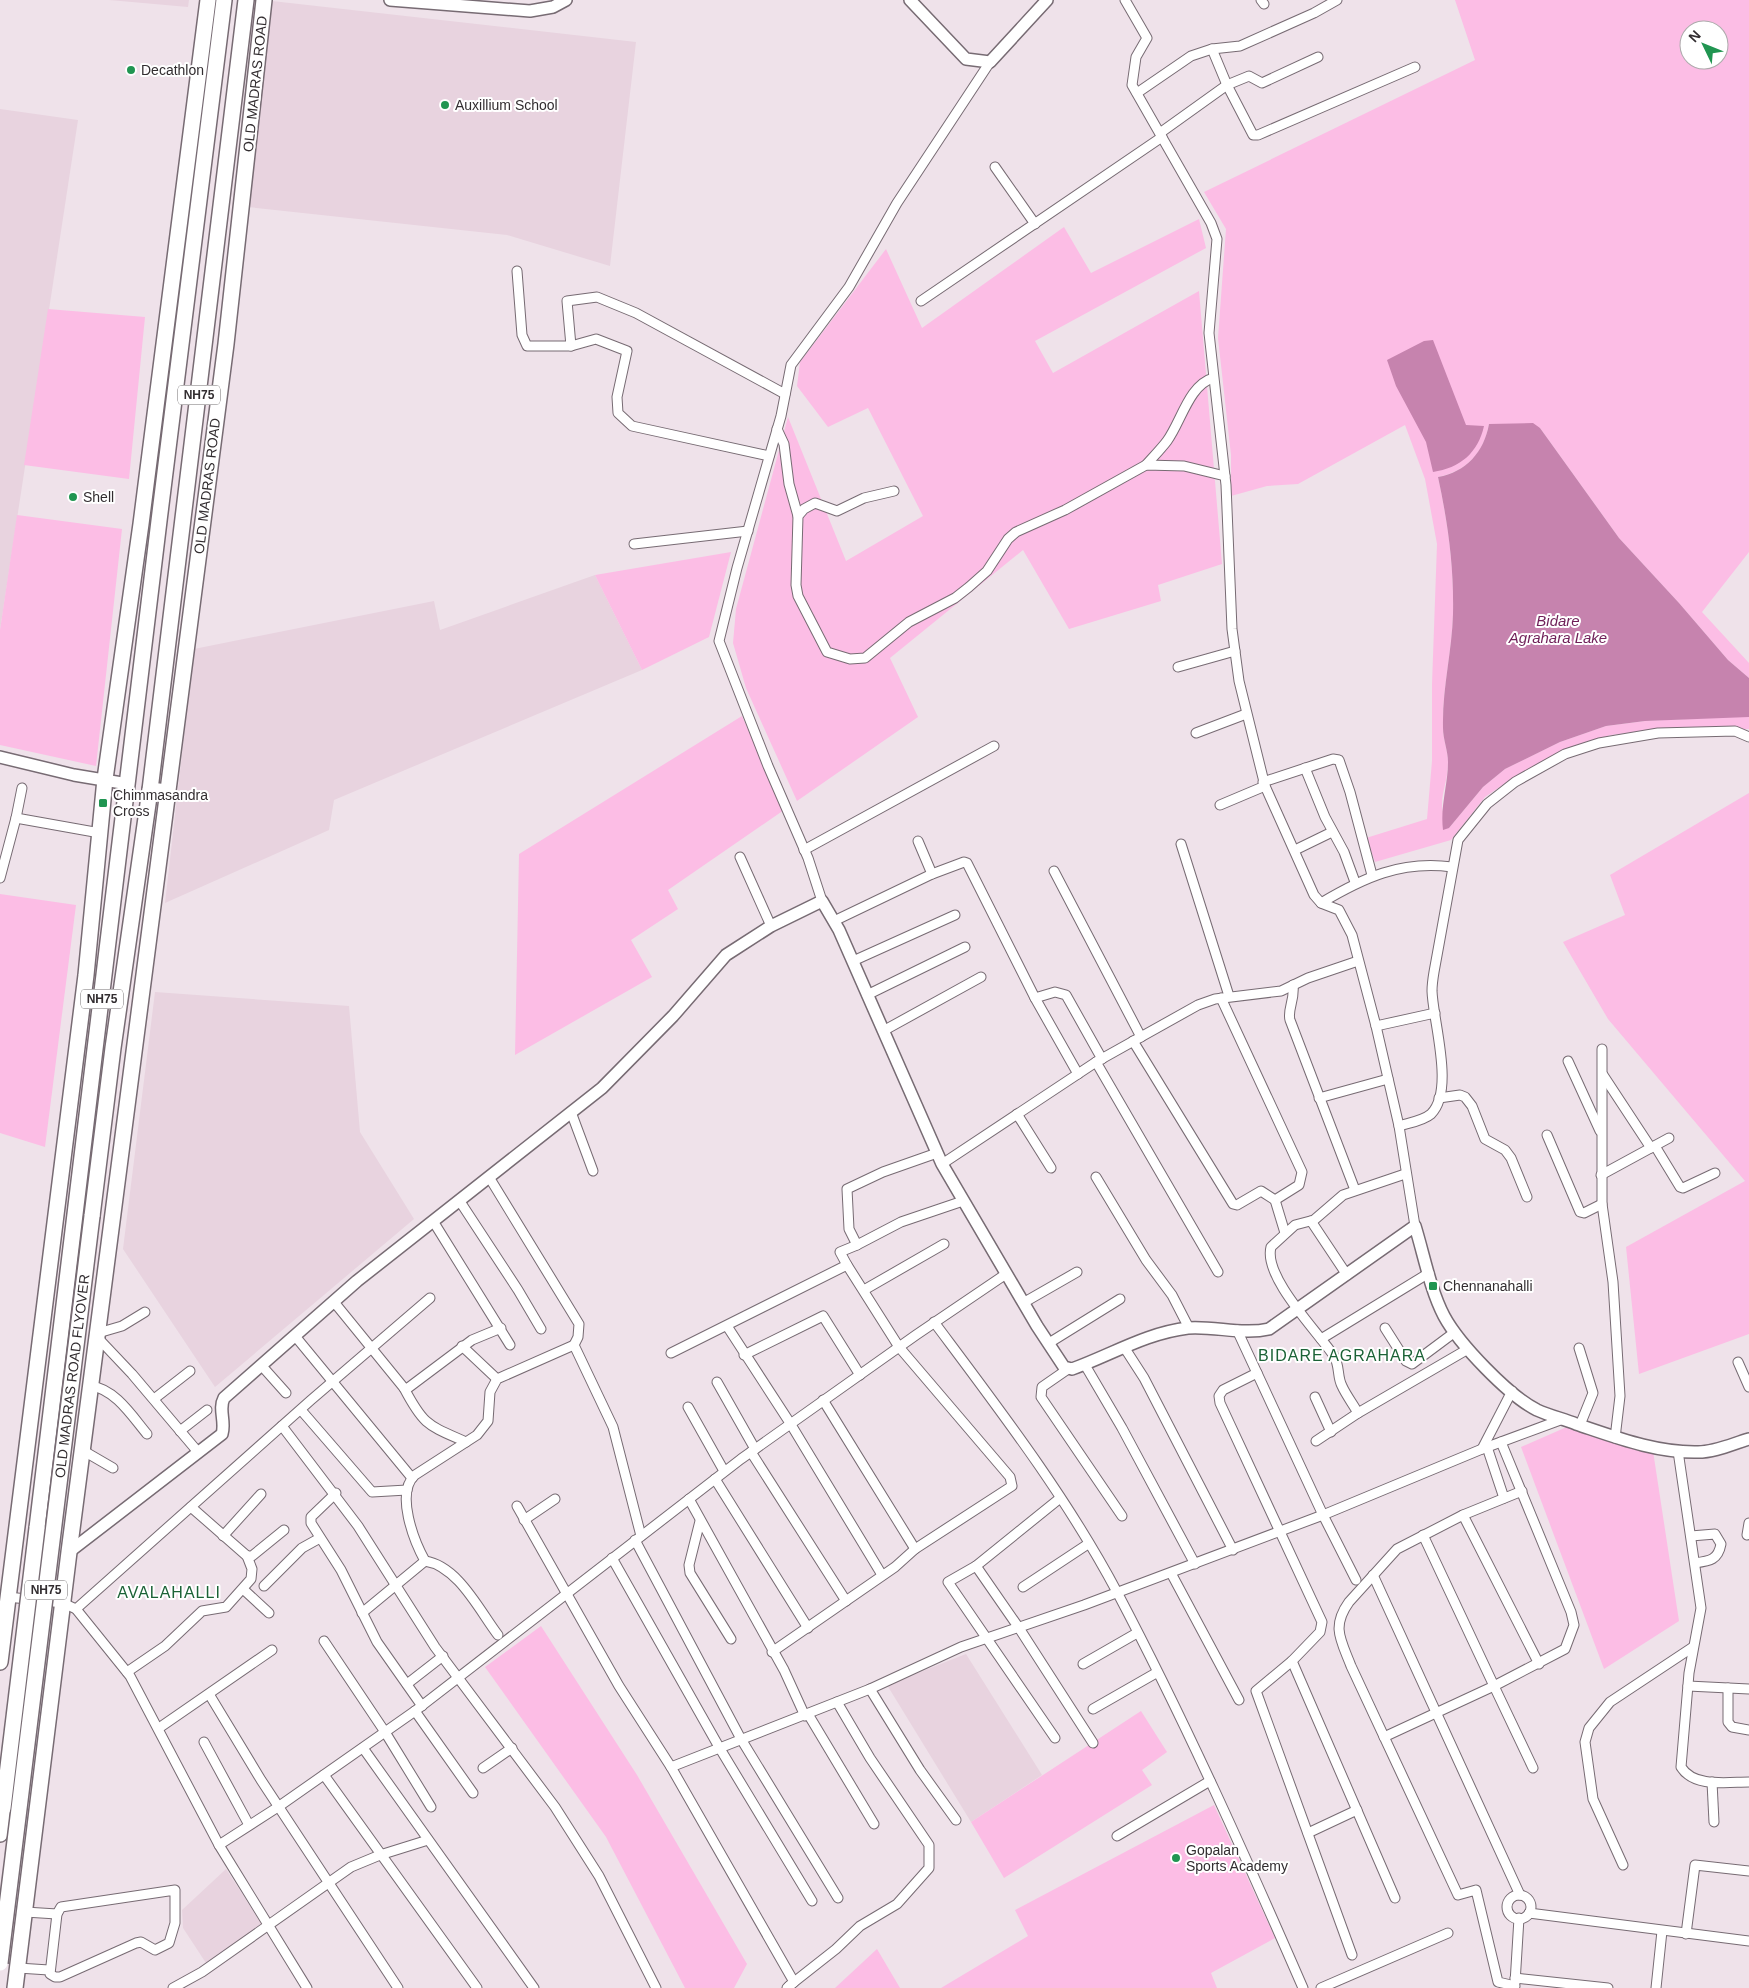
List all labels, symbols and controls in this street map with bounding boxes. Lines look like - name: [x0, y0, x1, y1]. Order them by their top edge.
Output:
- street label: OLD MADRAS ROAD: [240, 15, 270, 153]
- north arrow: [1679, 20, 1729, 70]
- text: N: [1685, 27, 1704, 45]
- place label: Decathlon: [141, 62, 204, 78]
- marker: Decathlon: [125, 64, 137, 76]
- place label: Auxillium School: [455, 97, 558, 113]
- marker: Auxillium School: [439, 99, 451, 111]
- road number: NH75: [178, 386, 220, 404]
- street label: OLD MADRAS ROAD: [191, 417, 223, 555]
- place label: Shell: [83, 489, 114, 505]
- marker: Shell: [67, 491, 79, 503]
- water label: Bidare Agrahara Lake: [1508, 612, 1607, 646]
- place label: Chimmasandra Cross: [113, 787, 208, 819]
- marker: Chimmasandra Cross: [97, 797, 109, 809]
- road number: NH75: [81, 990, 123, 1009]
- street label: OLD MADRAS ROAD FLYOVER: [52, 1273, 92, 1479]
- place label: Chennanahalli: [1443, 1278, 1533, 1294]
- marker: Chennanahalli: [1427, 1280, 1439, 1292]
- district label: BIDARE AGRAHARA: [1258, 1347, 1426, 1364]
- road number: NH75: [25, 1580, 67, 1600]
- district label: AVALAHALLI: [117, 1584, 221, 1601]
- place label: Gopalan Sports Academy: [1186, 1842, 1288, 1874]
- marker: Gopalan Sports Academy: [1170, 1852, 1182, 1864]

